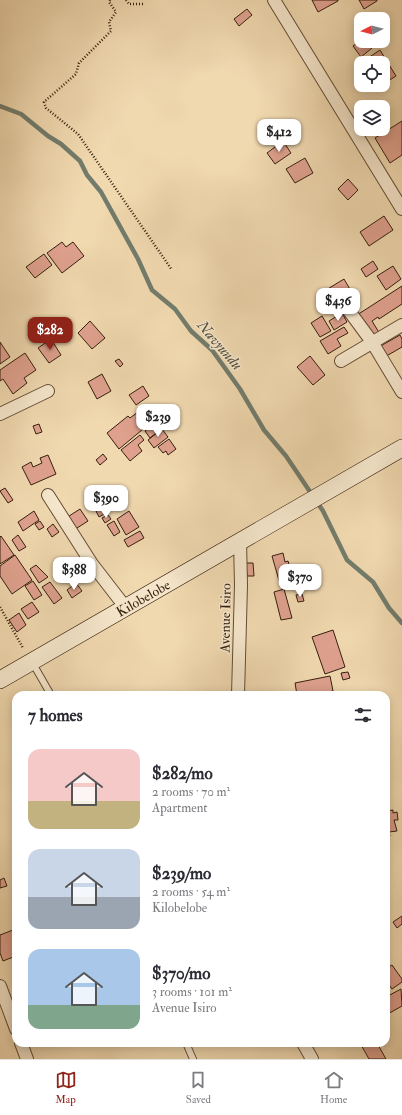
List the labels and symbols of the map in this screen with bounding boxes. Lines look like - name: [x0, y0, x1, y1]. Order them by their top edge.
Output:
- north arrow: [354, 12, 390, 48]
- pin: $412: [255, 119, 303, 153]
- pin: $436: [314, 288, 362, 322]
- water label: Navyundu: [192, 316, 246, 374]
- pin: $282: [26, 317, 74, 351]
- pin: $239: [134, 404, 182, 438]
- pin: $390: [82, 485, 130, 519]
- pin: $388: [50, 557, 98, 591]
- pin: $370: [276, 564, 324, 598]
- street label: Kilobelobe: [113, 576, 173, 621]
- street label: Avenue Isiro: [216, 583, 235, 654]

